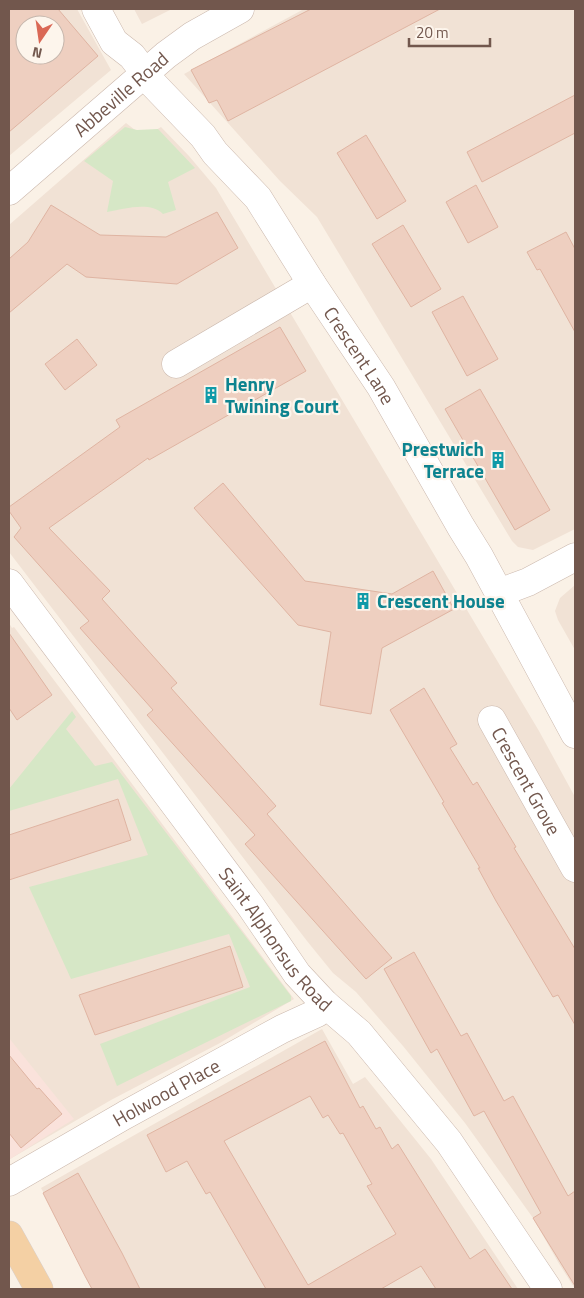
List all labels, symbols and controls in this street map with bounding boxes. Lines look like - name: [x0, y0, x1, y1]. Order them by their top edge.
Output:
- north arrow: [15, 15, 65, 65]
- scale bar: [409, 15, 490, 47]
- text: 20 m: [416, 21, 449, 44]
- text: N: [30, 42, 44, 64]
- street label: Abbeville Road: [67, 44, 175, 143]
- street label: Crescent Lane: [317, 300, 403, 410]
- place label: Henry Twining Court: [225, 369, 339, 420]
- building icon: Henry Twining Court: [201, 385, 221, 405]
- place label: Prestwich Terrace: [402, 434, 484, 485]
- building icon: Prestwich Terrace: [488, 450, 508, 470]
- place label: Crescent House: [377, 586, 505, 615]
- building icon: Crescent House: [353, 591, 373, 611]
- street label: Crescent Grove: [485, 721, 569, 840]
- street label: Saint Alphonsus Road: [212, 860, 339, 1018]
- street label: Holwood Place: [107, 1051, 225, 1133]

